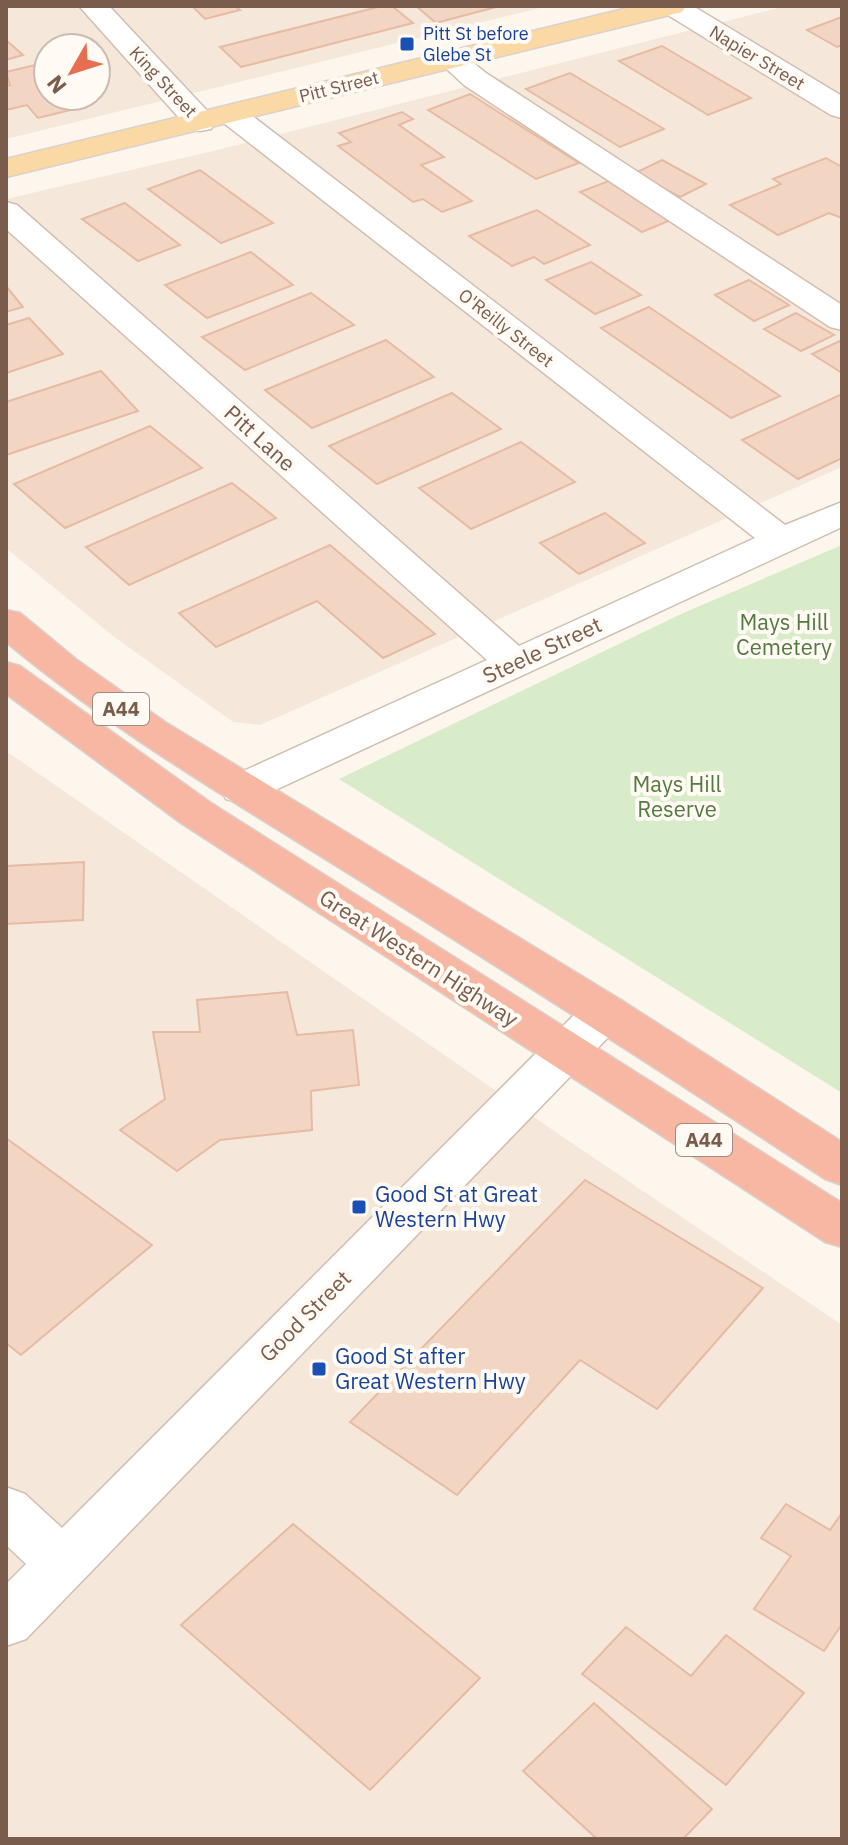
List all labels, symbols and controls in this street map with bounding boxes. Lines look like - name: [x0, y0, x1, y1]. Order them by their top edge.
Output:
- street label: Napier Street: [705, 20, 809, 95]
- place label: Pitt St before Glebe St: [423, 22, 529, 66]
- north arrow: [32, 32, 112, 112]
- marker: Pitt St before Glebe St: [398, 35, 416, 53]
- street label: King Street: [125, 41, 202, 122]
- street label: Pitt Street: [297, 65, 381, 108]
- text: N: [40, 70, 72, 100]
- street label: O'Reilly Street: [454, 283, 559, 372]
- street label: Pitt Lane: [218, 398, 302, 477]
- park label: Mays Hill Cemetery: [736, 607, 832, 661]
- street label: Steele Street: [478, 609, 606, 690]
- road number: A44: [93, 693, 149, 725]
- park label: Mays Hill Reserve: [632, 769, 722, 823]
- street label: Great Western Highway: [314, 882, 524, 1033]
- road number: A44: [676, 1124, 732, 1156]
- place label: Good St at Great Western Hwy: [375, 1179, 538, 1233]
- marker: Good St at Great Western Hwy: [350, 1198, 368, 1216]
- street label: Good Street: [253, 1264, 357, 1368]
- place label: Good St after Great Western Hwy: [335, 1341, 526, 1395]
- marker: Good St after Great Western Hwy: [310, 1360, 328, 1378]

